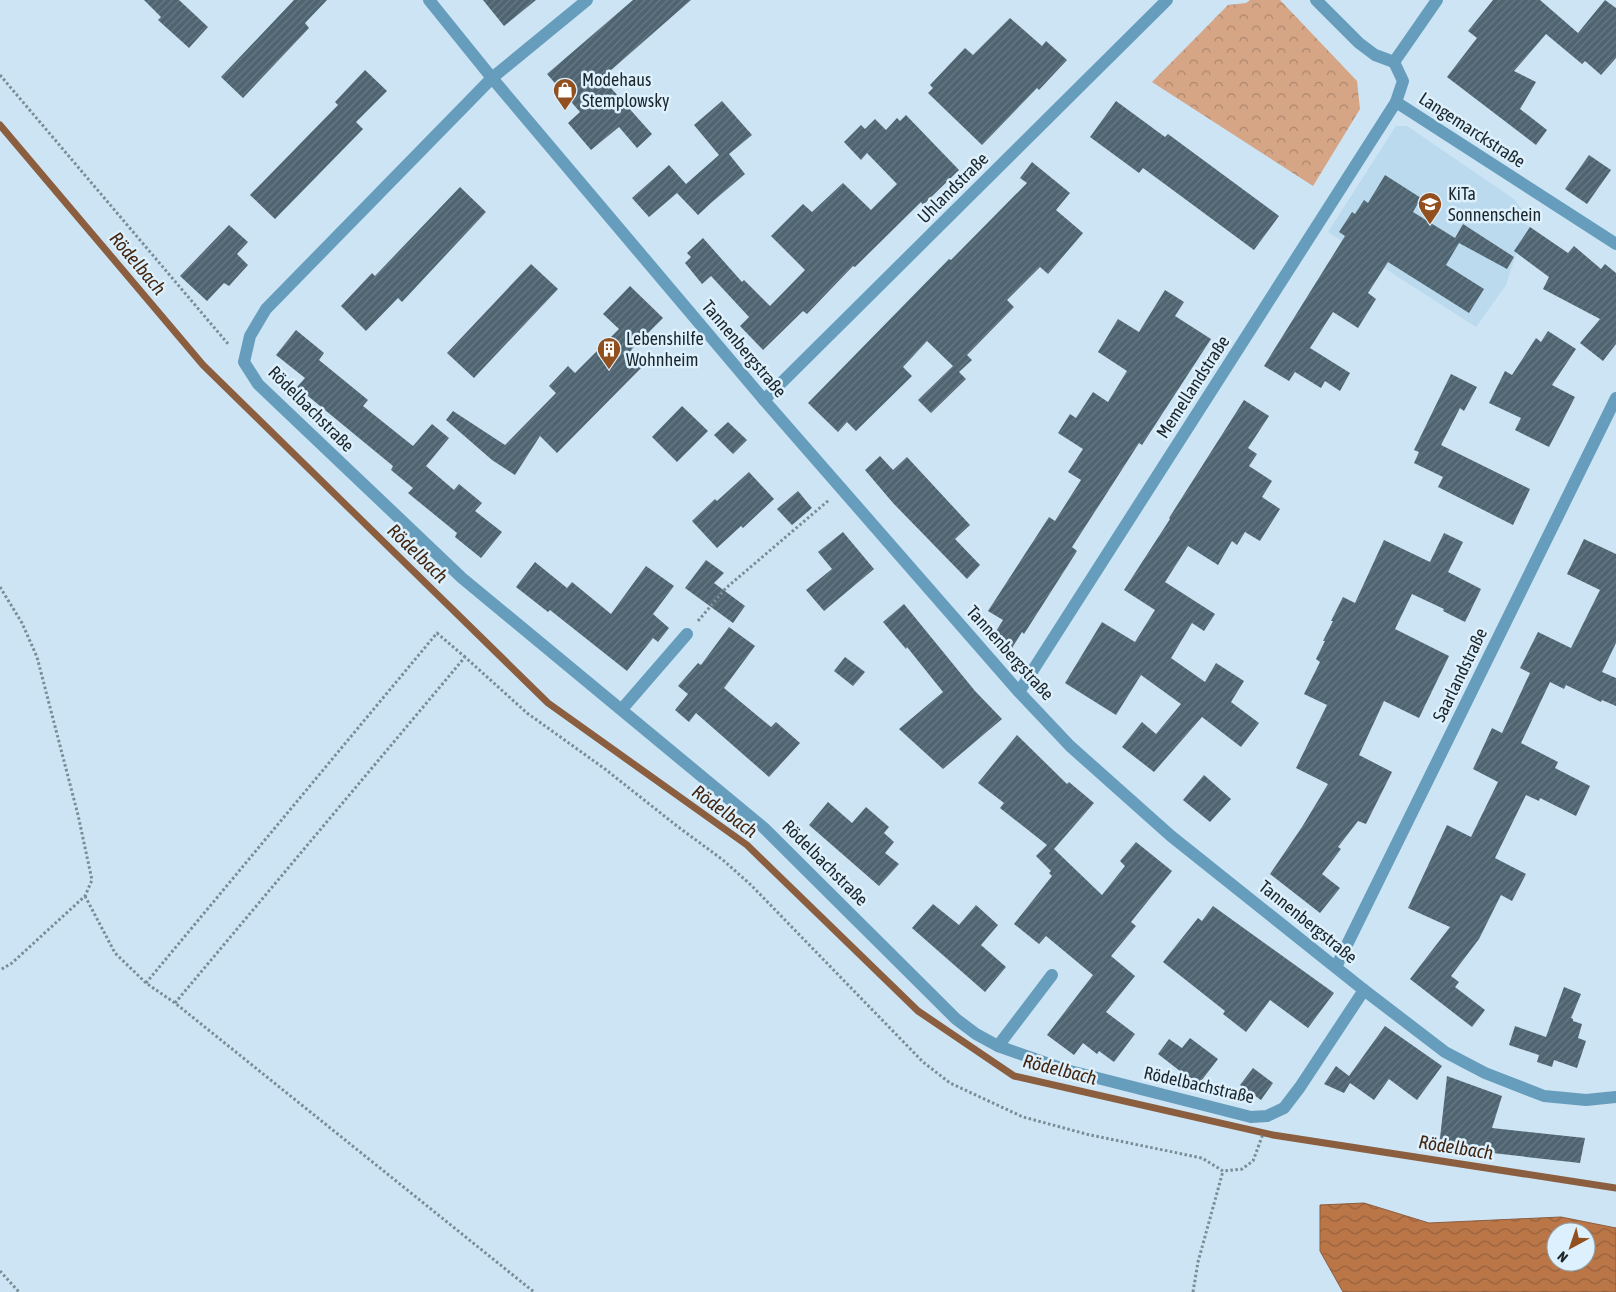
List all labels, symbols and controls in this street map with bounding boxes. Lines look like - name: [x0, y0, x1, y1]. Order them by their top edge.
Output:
- place label: Modehaus Stemplowsky: [582, 69, 670, 111]
- shop icon: Modehaus Stemplowsky: [552, 77, 578, 111]
- street label: Langemarckstraße: [1415, 87, 1529, 172]
- street label: Uhlandstraße: [913, 148, 992, 227]
- place label: KiTa Sonnenschein: [1448, 183, 1541, 225]
- school or university icon: KiTa Sonnenschein: [1417, 191, 1443, 225]
- water label: Rödelbach: [105, 227, 171, 299]
- street label: Tannenbergstraße: [698, 296, 791, 401]
- place label: Lebenshilfe Wohnheim: [626, 328, 704, 370]
- street label: Memellandstraße: [1152, 332, 1234, 442]
- building icon: Lebenshilfe Wohnheim: [596, 336, 622, 370]
- street label: Rödelbachstraße: [264, 361, 359, 456]
- water label: Rödelbach: [383, 519, 453, 587]
- street label: Tannenbergstraße: [962, 601, 1058, 704]
- street label: Saarlandstraße: [1428, 625, 1491, 725]
- water label: Rödelbach: [688, 780, 762, 842]
- street label: Rödelbachstraße: [778, 815, 873, 910]
- street label: Tannenbergstraße: [1255, 876, 1362, 968]
- water label: Rödelbach: [1021, 1049, 1099, 1089]
- street label: Rödelbachstraße: [1142, 1062, 1256, 1107]
- water label: Rödelbach: [1417, 1130, 1495, 1164]
- north arrow: [1546, 1222, 1596, 1272]
- text: N: [1554, 1248, 1571, 1266]

